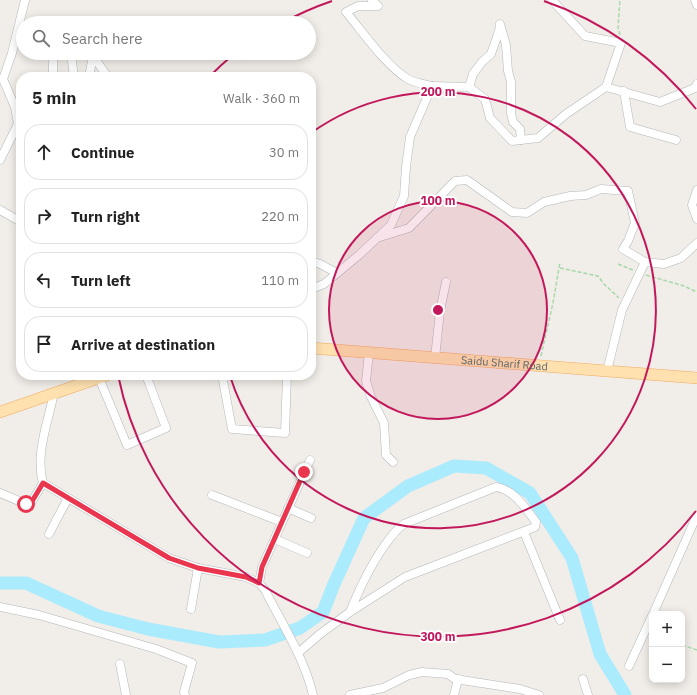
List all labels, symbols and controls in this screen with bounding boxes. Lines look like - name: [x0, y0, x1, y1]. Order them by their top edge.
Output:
- search box: [16, 16, 316, 60]
- icon: search: [30, 27, 52, 49]
- text: Search here: [62, 29, 142, 48]
- text: 200 m: [420, 84, 456, 99]
- text: 5 min: [32, 87, 76, 109]
- text: Walk · 360 m: [223, 90, 300, 107]
- icon: ahead: [33, 141, 55, 163]
- text: Continue: [71, 143, 135, 162]
- text: 30 m: [269, 144, 299, 161]
- text: 100 m: [420, 193, 456, 208]
- icon: right: [33, 205, 55, 227]
- text: Turn right: [71, 207, 140, 226]
- text: 220 m: [261, 208, 299, 225]
- icon: left: [33, 269, 55, 291]
- text: Turn left: [71, 271, 131, 290]
- text: 110 m: [261, 272, 299, 289]
- centre of rings: [431, 303, 445, 317]
- icon: arrive: [33, 333, 55, 355]
- text: Arrive at destination: [71, 335, 215, 354]
- street label: Saidu Sharif Road: [460, 353, 548, 373]
- route end: [295, 463, 313, 481]
- route start: [17, 495, 35, 513]
- map controls: [649, 611, 685, 683]
- button: +: [649, 611, 685, 647]
- text: 300 m: [420, 629, 456, 644]
- button: −: [649, 647, 685, 683]

